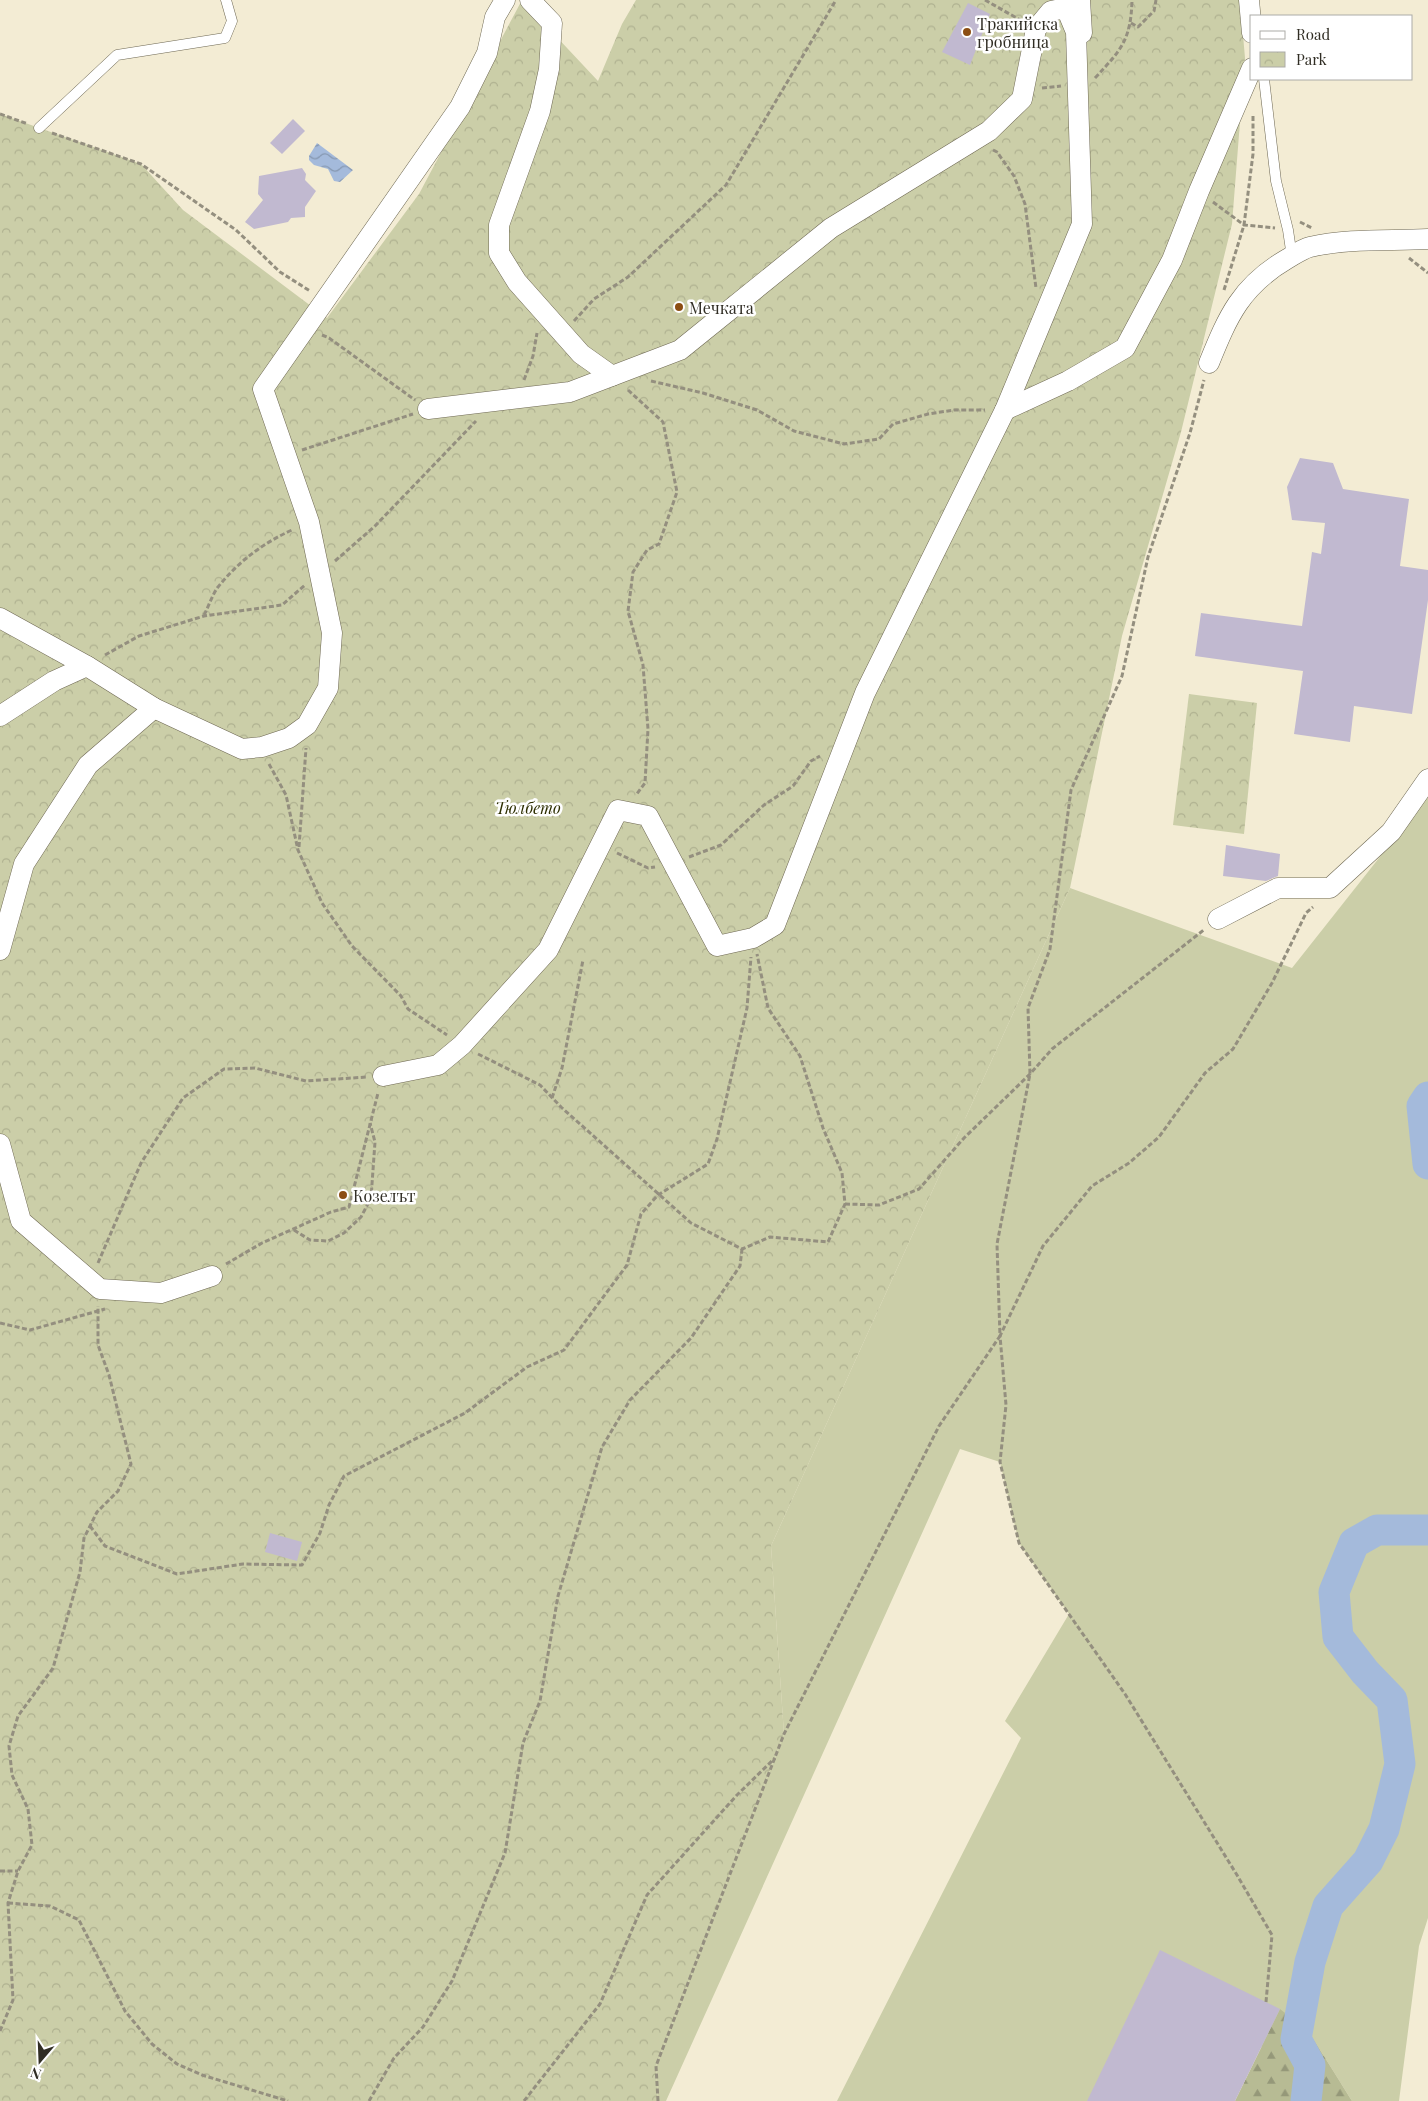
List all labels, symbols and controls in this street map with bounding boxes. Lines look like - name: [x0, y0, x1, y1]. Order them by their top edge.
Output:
- place label: Тракийска гробница: [977, 13, 1058, 52]
- legend: [1250, 15, 1413, 80]
- text: Road: [1296, 24, 1330, 44]
- marker: Тракийска гробница: [961, 26, 973, 38]
- text: Park: [1296, 49, 1328, 69]
- place label: Мечката: [689, 297, 754, 318]
- marker: Мечката: [673, 301, 685, 313]
- park label: Тюлбето: [495, 797, 561, 818]
- place label: Козелът: [353, 1185, 416, 1206]
- marker: Козелът: [337, 1189, 349, 1201]
- north arrow: [15, 2036, 65, 2086]
- text: N: [28, 2063, 43, 2084]

